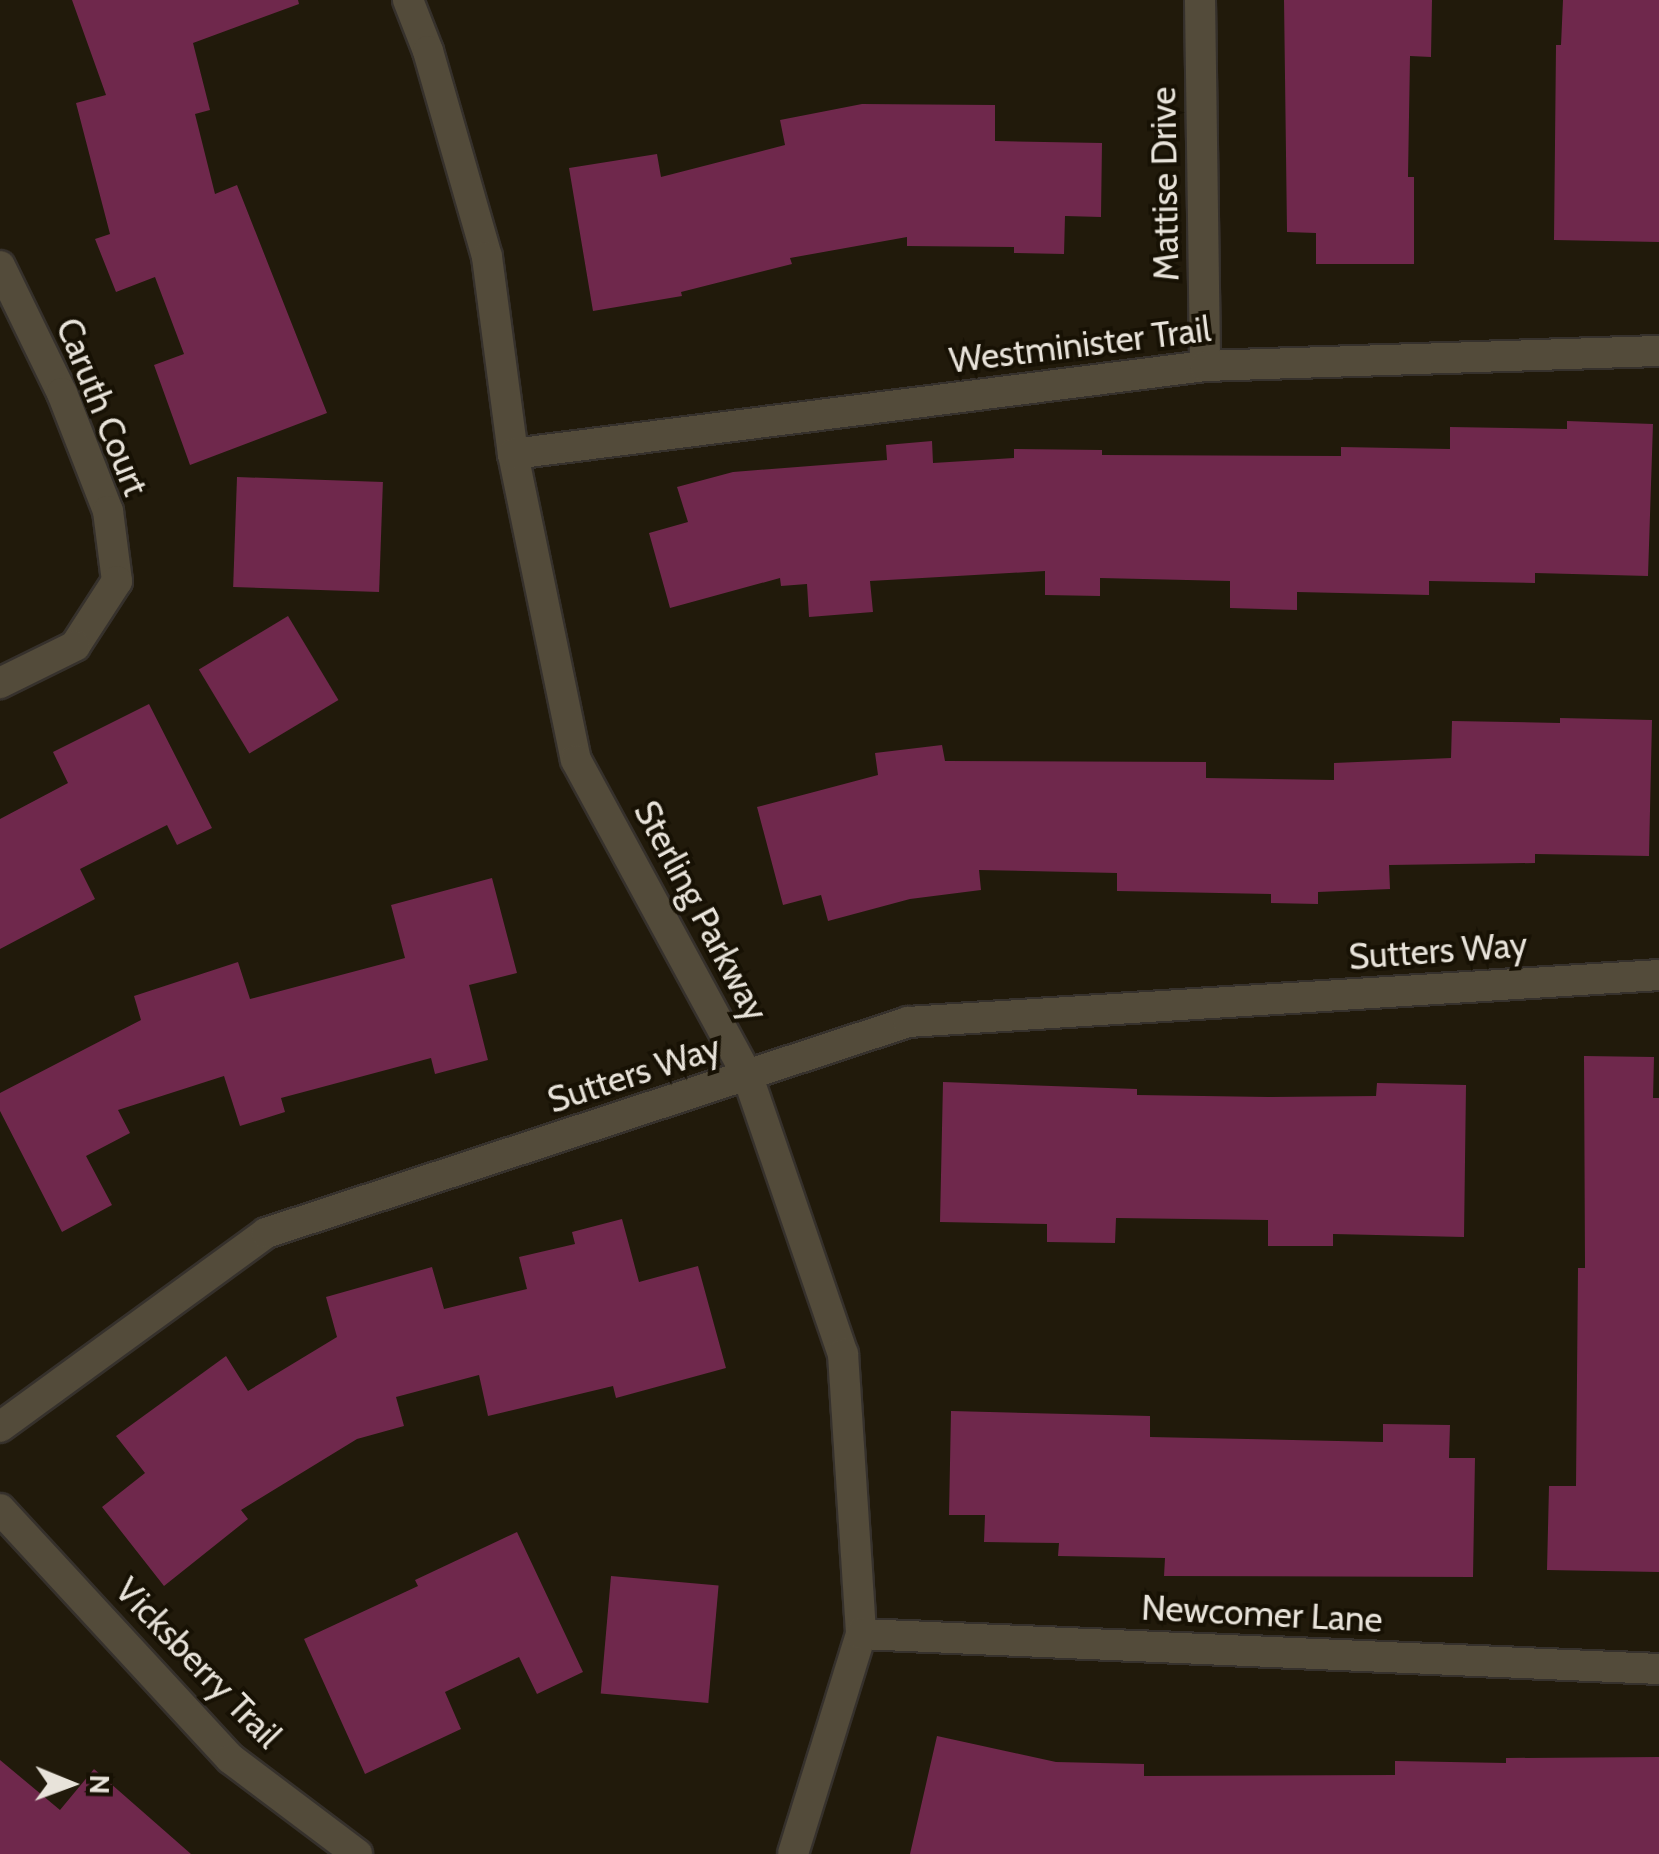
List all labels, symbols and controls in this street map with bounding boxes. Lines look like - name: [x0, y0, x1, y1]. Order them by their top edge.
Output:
- street label: Mattise Drive: [1142, 86, 1188, 282]
- street label: Westminister Trail: [947, 308, 1213, 382]
- street label: Caruth Court: [47, 312, 157, 502]
- street label: Sterling Parkway: [625, 794, 777, 1028]
- street label: Sutters Way: [1347, 924, 1529, 978]
- street label: Sutters Way: [542, 1026, 726, 1122]
- street label: Vicksberry Trail: [106, 1569, 290, 1757]
- street label: Newcomer Lane: [1140, 1587, 1384, 1641]
- north arrow: [20, 1734, 120, 1834]
- text: N: [83, 1774, 117, 1795]

